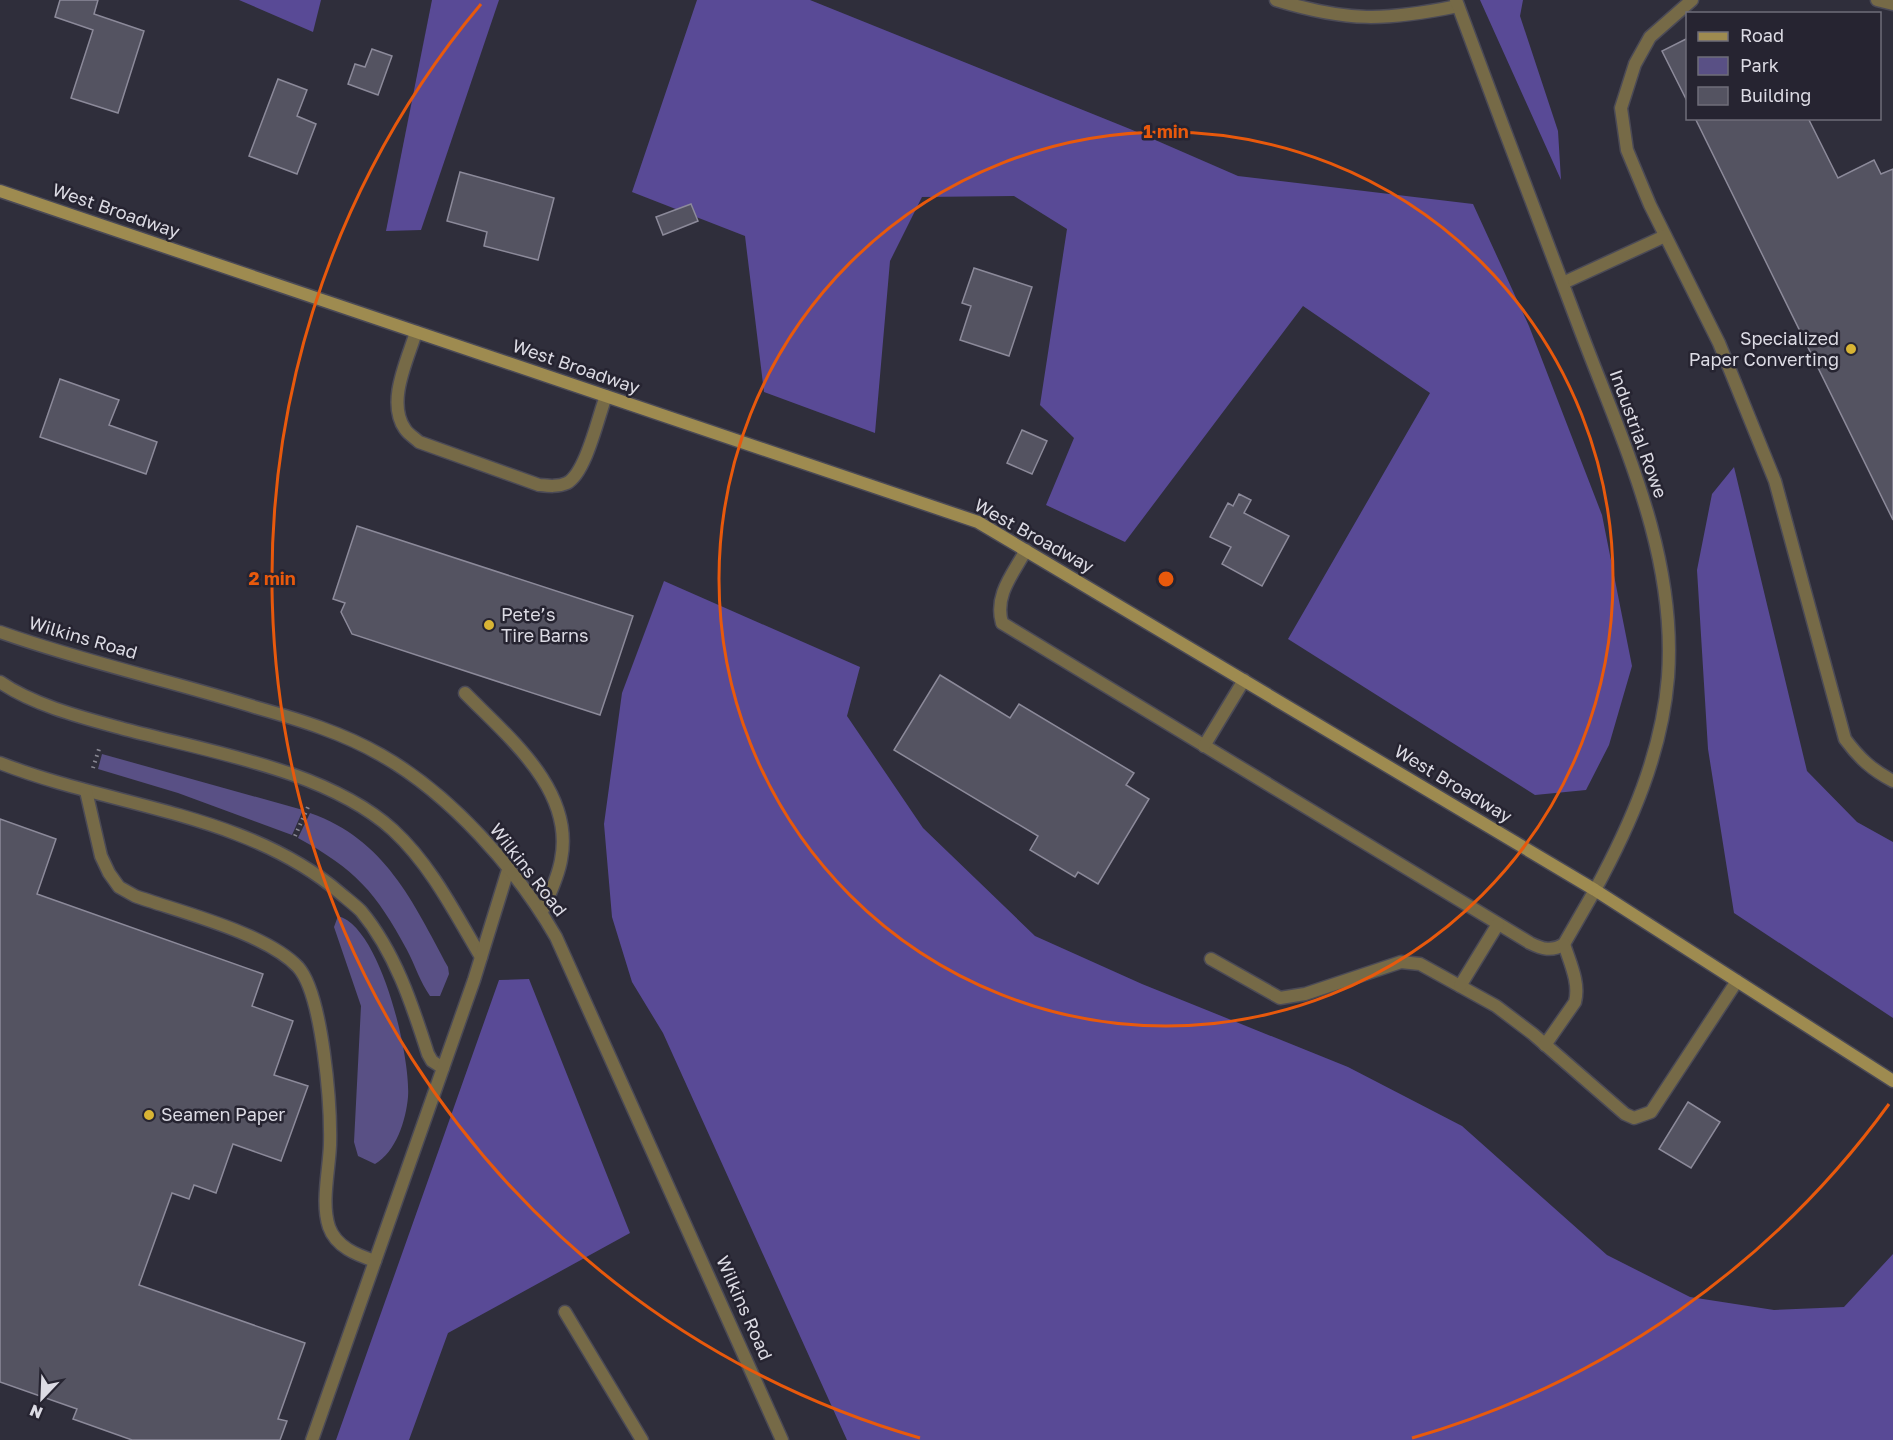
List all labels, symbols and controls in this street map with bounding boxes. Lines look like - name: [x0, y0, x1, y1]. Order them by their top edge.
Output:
- legend: [1686, 12, 1881, 120]
- text: Road: [1740, 24, 1784, 46]
- text: Park: [1740, 54, 1779, 76]
- text: Building: [1740, 84, 1811, 106]
- text: 1 min: [1143, 120, 1189, 142]
- street label: West Broadway: [50, 178, 183, 242]
- place label: Specialized Paper Converting: [1689, 327, 1839, 370]
- street label: West Broadway: [510, 334, 643, 398]
- marker: Specialized Paper Converting: [1844, 342, 1858, 356]
- street label: Industrial Rowe: [1605, 366, 1672, 501]
- street label: West Broadway: [971, 493, 1098, 577]
- text: 2 min: [248, 567, 296, 589]
- centre of rings: [1156, 569, 1176, 589]
- place label: Pete’s Tire Barns: [501, 603, 589, 646]
- street label: Wilkins Road: [26, 611, 140, 663]
- marker: Pete’s Tire Barns: [482, 618, 496, 632]
- street label: West Broadway: [1391, 739, 1516, 827]
- street label: Wilkins Road: [486, 818, 572, 920]
- place label: Seamen Paper: [161, 1103, 285, 1125]
- marker: Seamen Paper: [142, 1108, 156, 1122]
- street label: Wilkins Road: [712, 1252, 778, 1363]
- north arrow: [12, 1368, 72, 1428]
- text: N: [27, 1400, 46, 1423]

